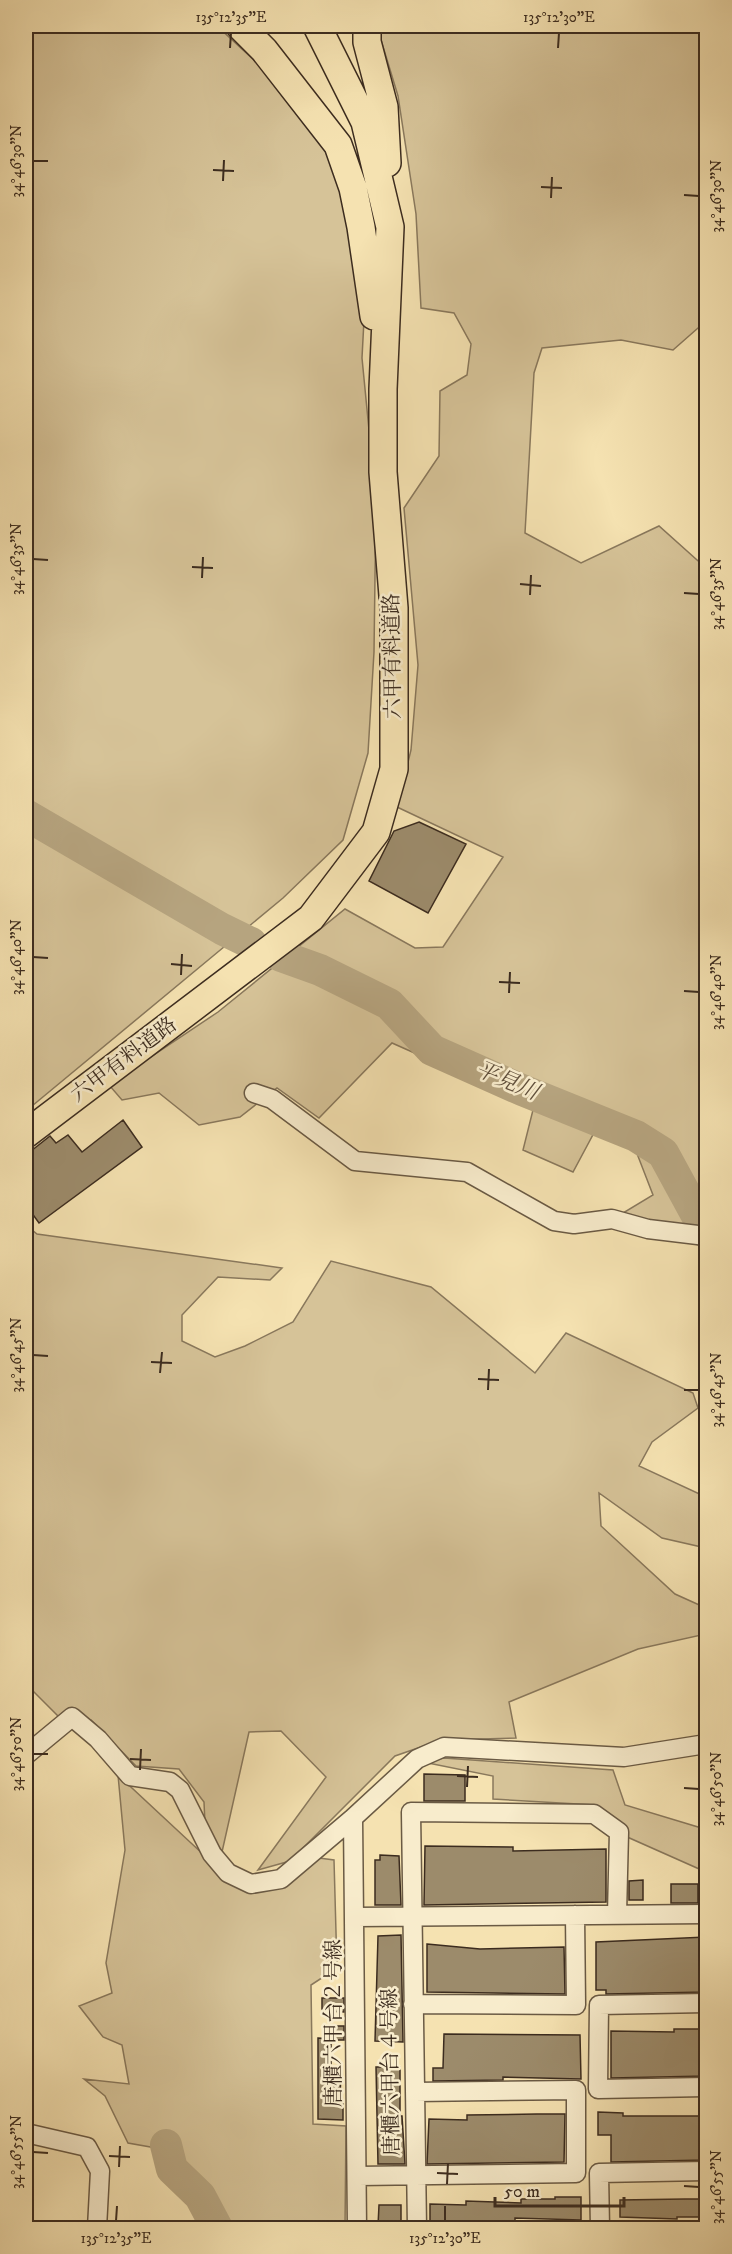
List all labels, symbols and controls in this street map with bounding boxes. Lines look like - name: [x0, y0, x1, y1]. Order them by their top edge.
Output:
- text: 135°12'35"E: [195, 8, 267, 27]
- text: 135°12'30"E: [523, 8, 595, 27]
- text: 34°46'30"N: [7, 125, 26, 197]
- text: 34°46'30"N: [707, 160, 726, 232]
- text: 34°46'35"N: [7, 523, 26, 595]
- text: 34°46'35"N: [707, 558, 726, 630]
- street label: 六甲有料道路: [379, 593, 407, 719]
- text: 34°46'40"N: [7, 919, 26, 995]
- text: 34°46'40"N: [707, 954, 726, 1030]
- street label: 六甲有料道路: [66, 1012, 182, 1108]
- water label: 平見川: [471, 1056, 544, 1107]
- text: 34°46'45"N: [7, 1317, 26, 1393]
- text: 34°46'45"N: [707, 1352, 726, 1428]
- text: 34°46'50"N: [7, 1717, 26, 1791]
- text: 34°46'50"N: [707, 1752, 726, 1826]
- street label: 唐櫃六甲台２号線: [321, 1939, 347, 2107]
- street label: 唐櫃六甲台４号線: [377, 1988, 405, 2156]
- text: 34°46'55"N: [7, 2115, 26, 2189]
- text: 34°46'55"N: [707, 2150, 726, 2224]
- scale bar: [495, 2170, 624, 2208]
- text: 50 m: [504, 2181, 540, 2203]
- text: 135°12'35"E: [80, 2229, 152, 2248]
- text: 135°12'30"E: [409, 2229, 481, 2248]

